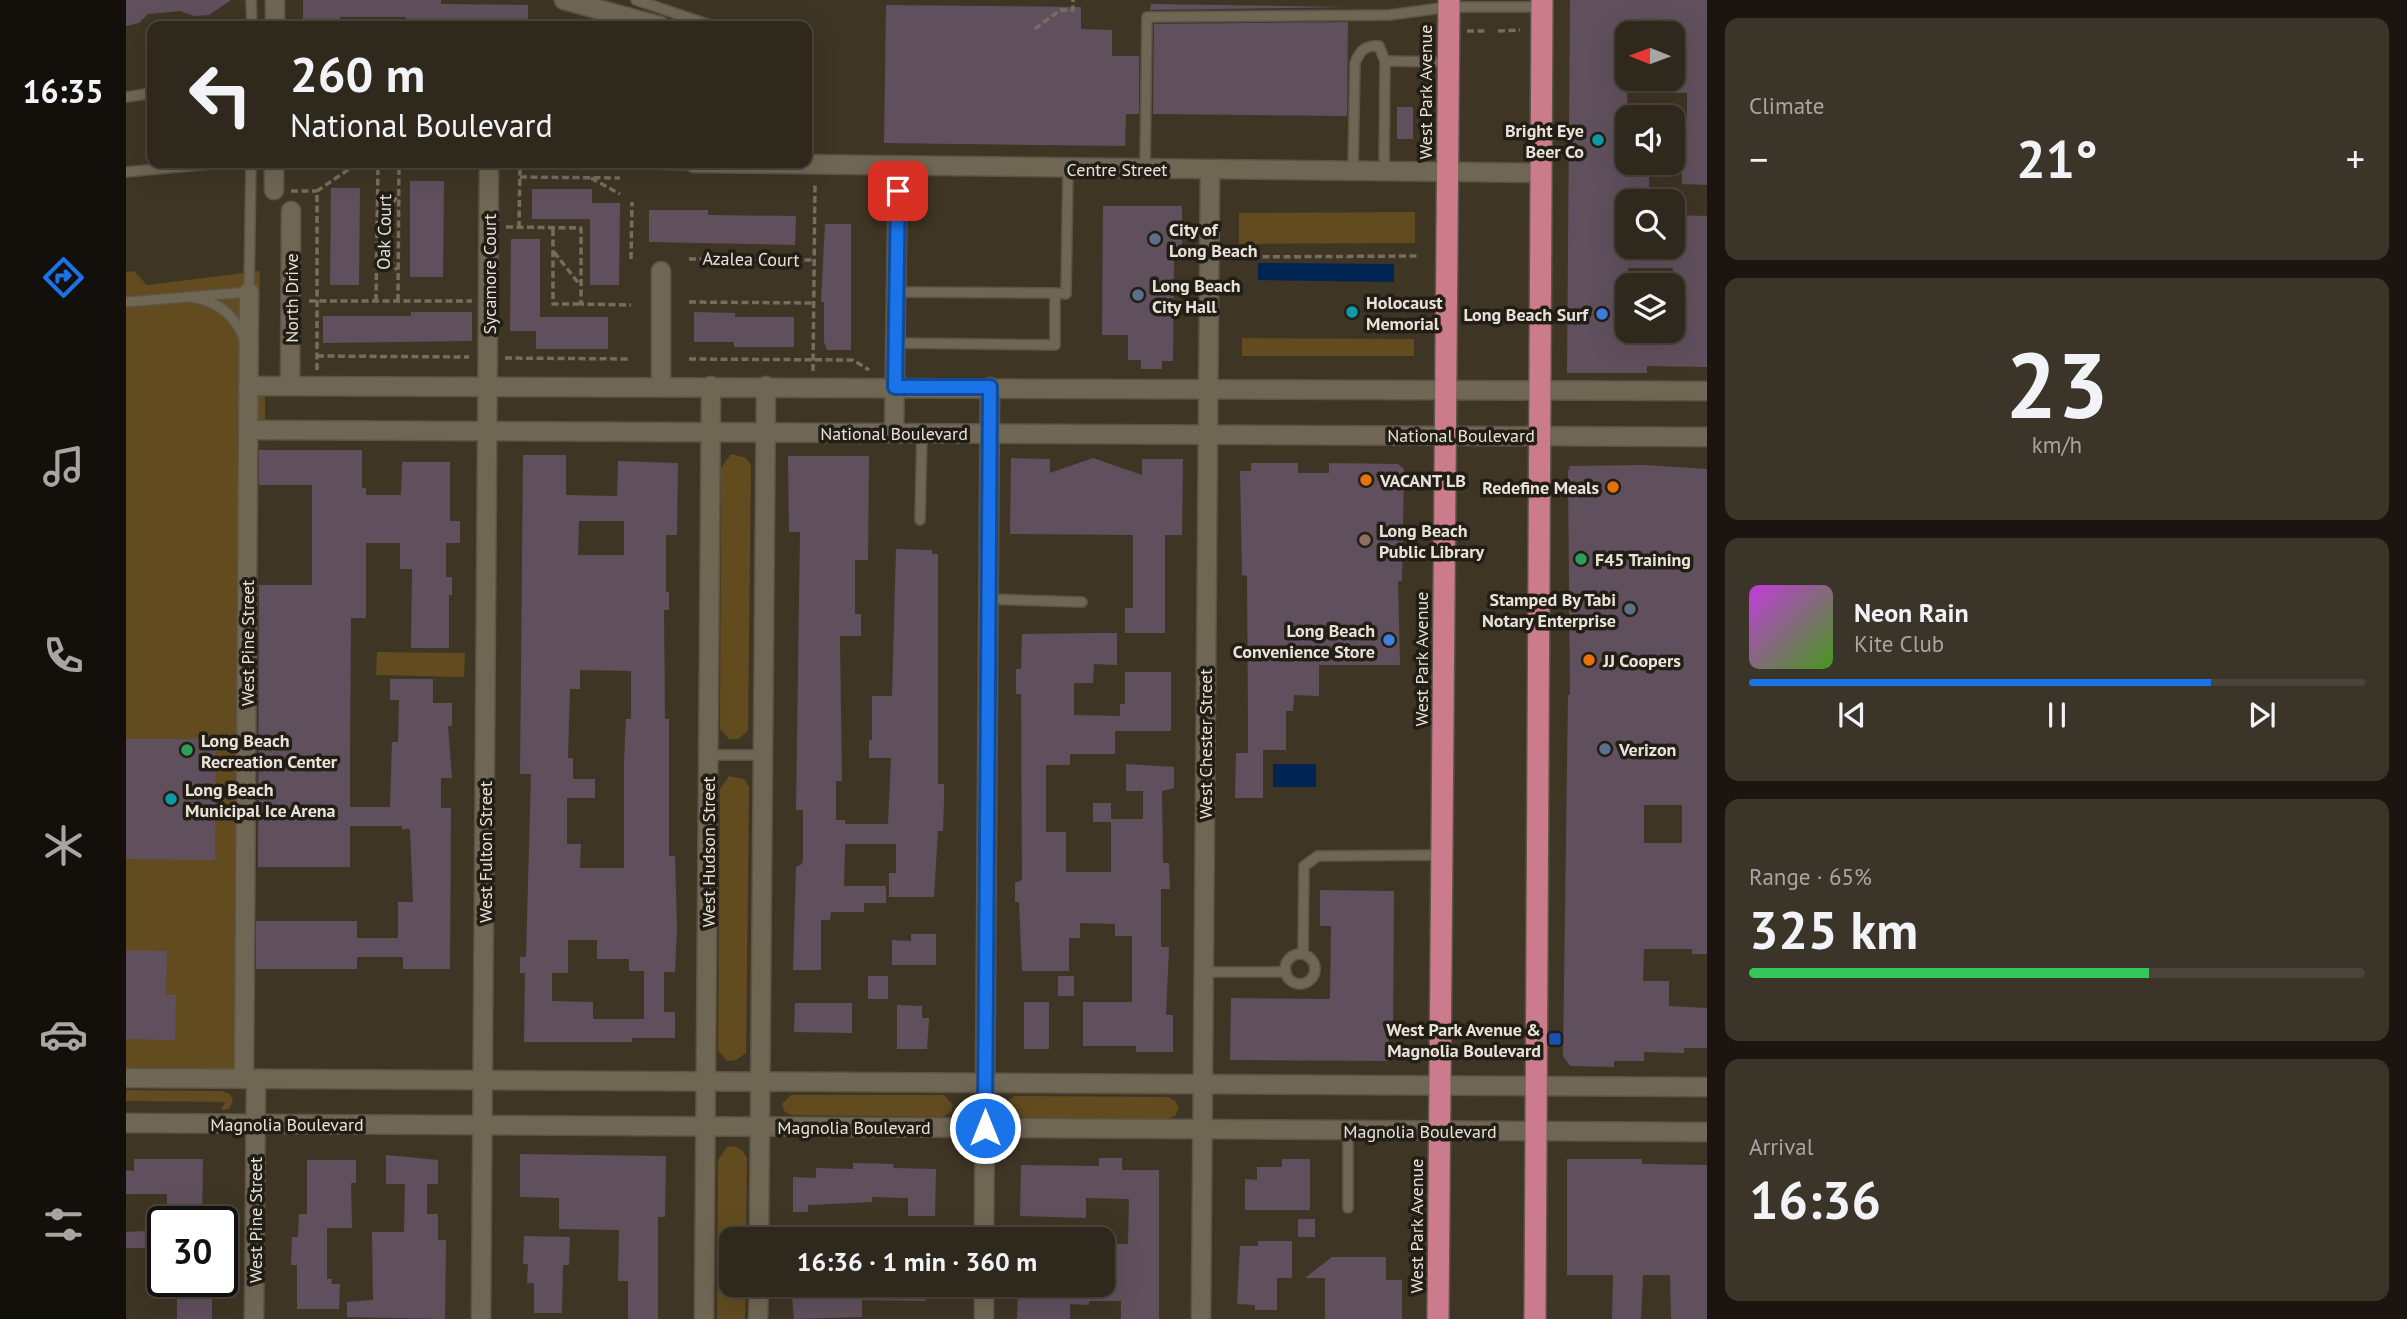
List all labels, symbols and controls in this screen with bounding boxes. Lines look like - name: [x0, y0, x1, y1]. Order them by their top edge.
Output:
- north arrow: [1615, 21, 1685, 91]
- map controls: [1615, 21, 1685, 343]
- street label: West Park Avenue: [1414, 25, 1437, 159]
- text: 260 m: [290, 42, 425, 106]
- icon: left: [175, 49, 266, 140]
- text: 16:35: [22, 70, 104, 112]
- text: Climate: [1749, 91, 1824, 120]
- text: National Boulevard: [290, 104, 553, 146]
- button: sound: [1615, 105, 1685, 175]
- place label: Bright Eye Beer Co: [1505, 119, 1584, 163]
- text: 21°: [2016, 125, 2098, 192]
- marker: Bright Eye Beer Co: [1590, 132, 1606, 148]
- text: −: [1749, 134, 1768, 183]
- text: +: [2346, 134, 2365, 183]
- street label: Centre Street: [1067, 158, 1167, 181]
- pin: [868, 161, 928, 221]
- icon: arrive: [879, 172, 917, 210]
- button: search: [1615, 189, 1685, 259]
- street label: Oak Court: [372, 194, 396, 270]
- street label: Sycamore Court: [478, 214, 501, 334]
- place label: City of Long Beach: [1169, 218, 1258, 262]
- marker: City of Long Beach: [1147, 231, 1163, 247]
- street label: Azalea Court: [702, 247, 800, 271]
- icon: directions: [39, 253, 88, 302]
- street label: North Drive: [280, 253, 303, 343]
- button: layers: [1615, 273, 1685, 343]
- place label: Long Beach City Hall: [1152, 274, 1241, 318]
- marker: Long Beach City Hall: [1130, 287, 1146, 303]
- place label: Holocaust Memorial: [1366, 291, 1443, 335]
- place label: Long Beach Surf: [1464, 303, 1589, 326]
- marker: Holocaust Memorial: [1344, 304, 1360, 320]
- marker: Long Beach Surf: [1594, 306, 1610, 322]
- text: 23: [2005, 325, 2109, 443]
- street label: National Boulevard: [820, 422, 968, 445]
- street label: National Boulevard: [1387, 424, 1535, 447]
- text: km/h: [2032, 430, 2082, 459]
- icon: music: [39, 442, 88, 491]
- place label: VACANT LB: [1379, 469, 1466, 492]
- marker: VACANT LB: [1358, 472, 1374, 488]
- place label: Redefine Meals: [1482, 476, 1599, 499]
- marker: Redefine Meals: [1605, 479, 1621, 495]
- place label: Long Beach Public Library: [1379, 519, 1484, 563]
- marker: Long Beach Public Library: [1357, 532, 1373, 548]
- place label: F45 Training: [1595, 548, 1691, 571]
- marker: F45 Training: [1573, 551, 1589, 567]
- street label: West Pine Street: [236, 580, 259, 706]
- place label: Stamped By Tabi Notary Enterprise: [1482, 588, 1616, 632]
- street label: West Park Avenue: [1410, 592, 1433, 726]
- text: Neon Rain: [1854, 596, 1969, 629]
- marker: Stamped By Tabi Notary Enterprise: [1622, 601, 1638, 617]
- place label: Long Beach Convenience Store: [1233, 619, 1375, 663]
- text: Kite Club: [1854, 629, 1944, 658]
- icon: phone: [39, 631, 88, 680]
- marker: Long Beach Convenience Store: [1381, 632, 1397, 648]
- place label: JJ Coopers: [1602, 649, 1681, 672]
- marker: JJ Coopers: [1581, 652, 1597, 668]
- street label: West Chester Street: [1194, 669, 1217, 819]
- icon: previous: [1833, 696, 1871, 734]
- icon: pause: [2038, 696, 2076, 734]
- icon: next: [2243, 696, 2281, 734]
- place label: Long Beach Recreation Center: [201, 729, 338, 773]
- place label: Verizon: [1618, 738, 1676, 761]
- marker: Verizon: [1597, 741, 1613, 757]
- marker: Long Beach Recreation Center: [179, 742, 195, 758]
- street label: West Hudson Street: [697, 776, 720, 928]
- place label: Long Beach Municipal Ice Arena: [185, 778, 336, 822]
- street label: West Fulton Street: [474, 781, 497, 923]
- marker: Long Beach Municipal Ice Arena: [163, 791, 179, 807]
- icon: climate: [39, 821, 88, 870]
- text: Range · 65%: [1749, 862, 1872, 891]
- text: 325 km: [1749, 896, 1918, 963]
- icon: car: [39, 1010, 88, 1059]
- place label: West Park Avenue & Magnolia Boulevard: [1386, 1018, 1541, 1062]
- marker: West Park Avenue & Magnolia Boulevard: [1547, 1031, 1563, 1047]
- position arrow: [948, 1091, 1022, 1165]
- street label: Magnolia Boulevard: [210, 1113, 364, 1136]
- street label: Magnolia Boulevard: [777, 1116, 931, 1139]
- street label: Magnolia Boulevard: [1343, 1120, 1497, 1143]
- text: Arrival: [1749, 1132, 1813, 1161]
- street label: West Pine Street: [244, 1157, 267, 1283]
- street label: West Park Avenue: [1405, 1159, 1428, 1293]
- text: 16:36: [1749, 1166, 1881, 1233]
- icon: filters: [39, 1200, 88, 1249]
- speed limit sign: 30: [147, 1206, 238, 1297]
- text: 16:36 · 1 min · 360 m: [797, 1245, 1037, 1278]

